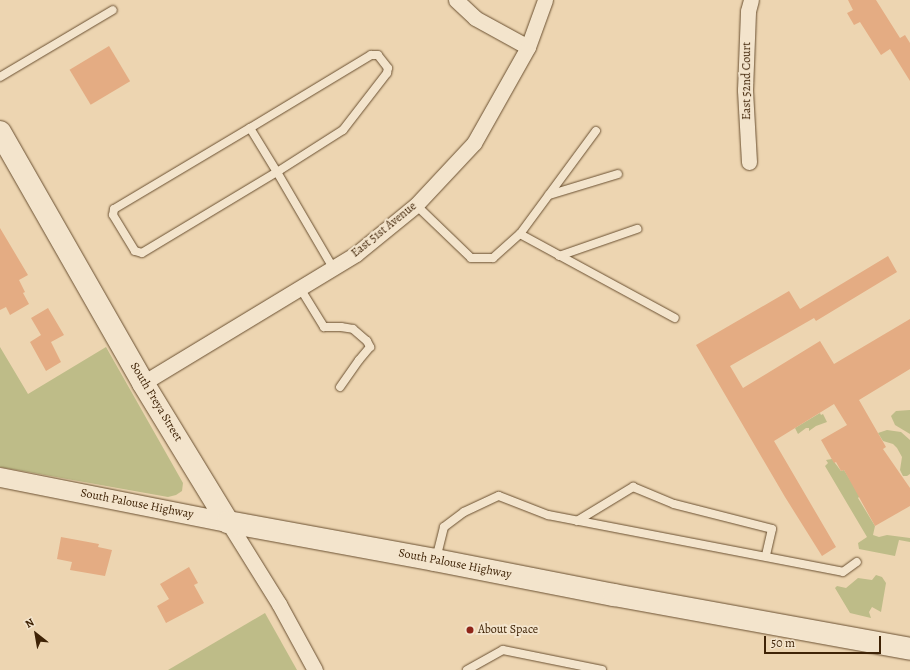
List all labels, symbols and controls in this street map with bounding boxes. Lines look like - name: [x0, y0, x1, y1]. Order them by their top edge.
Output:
- street label: East 52nd Court: [740, 42, 754, 120]
- street label: East 51st Avenue: [348, 199, 420, 261]
- street label: South Freya Street: [127, 360, 185, 444]
- street label: South Palouse Highway: [79, 486, 195, 522]
- street label: South Palouse Highway: [397, 546, 513, 582]
- north arrow: [16, 614, 56, 654]
- text: N: [22, 615, 37, 632]
- place label: About Space: [478, 623, 538, 637]
- marker: About Space: [465, 625, 475, 635]
- scale bar: [766, 628, 883, 654]
- text: 50 m: [771, 635, 795, 651]

